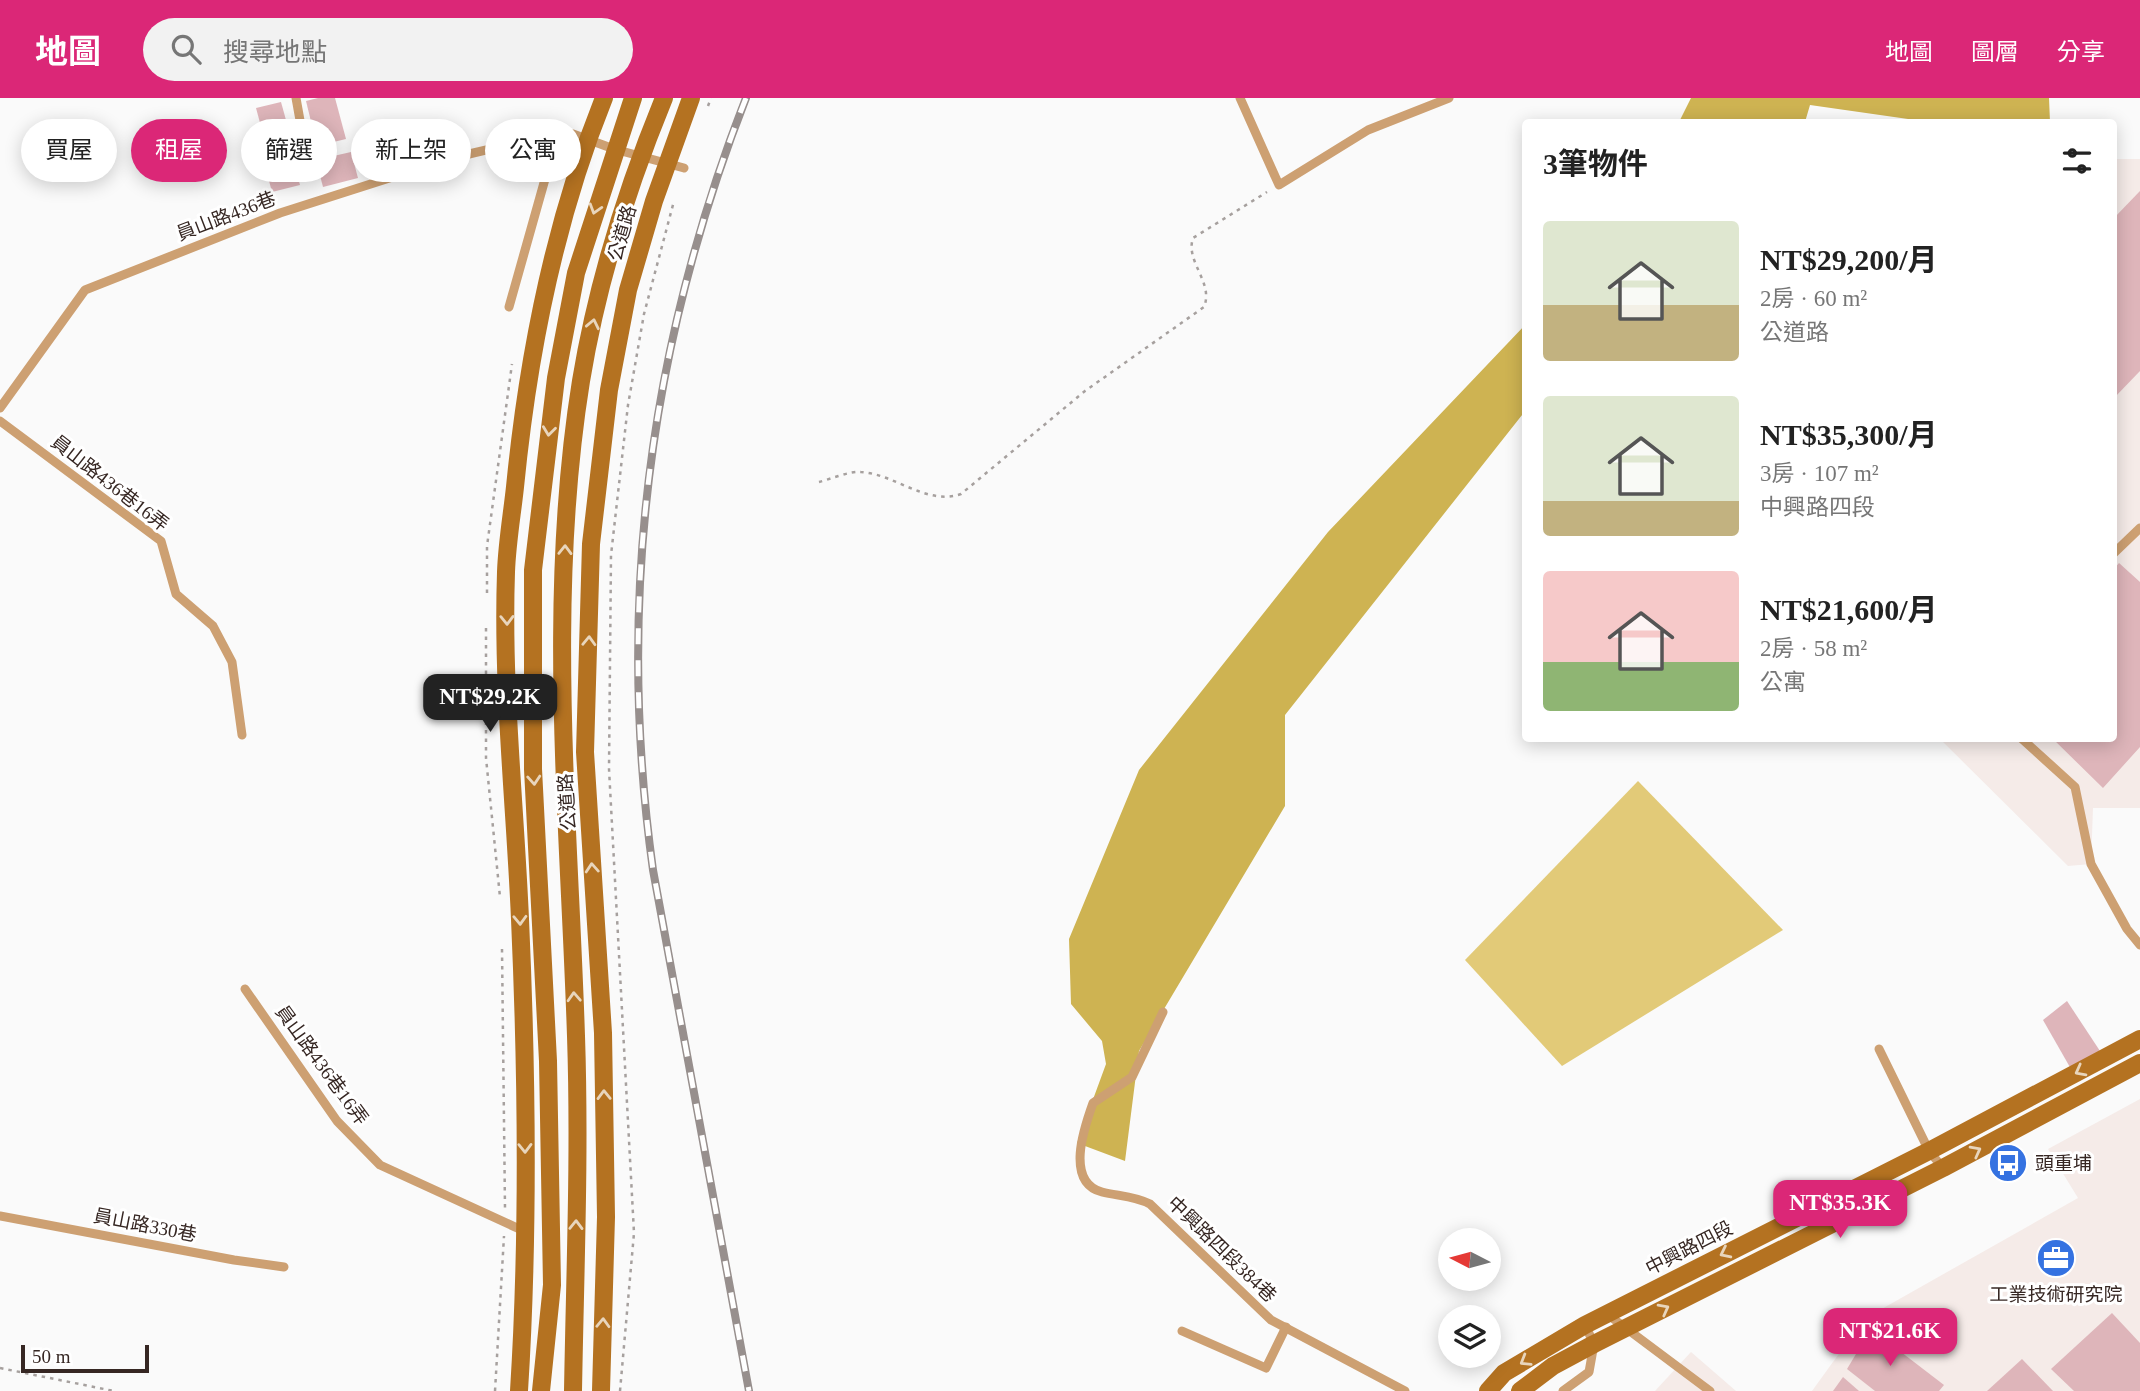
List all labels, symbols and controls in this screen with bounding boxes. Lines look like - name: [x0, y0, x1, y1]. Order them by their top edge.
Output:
- search box: [143, 18, 633, 81]
- icon: search: [167, 30, 205, 68]
- text: 地圖: [35, 34, 101, 70]
- text: 搜尋地點: [223, 38, 327, 67]
- text: 地圖: [1885, 39, 1933, 65]
- text: 圖層: [1971, 39, 2019, 65]
- text: 分享: [2057, 39, 2105, 65]
- chip: 買屋: [21, 119, 117, 182]
- chip: 租屋: [131, 119, 227, 182]
- chip: 篩選: [241, 119, 337, 182]
- chip: 新上架: [351, 119, 471, 182]
- chip: 公寓: [485, 119, 581, 182]
- icon: filters: [2058, 142, 2096, 180]
- text: 3筆物件: [1543, 147, 1648, 180]
- street label: 員山路436巷: [173, 187, 279, 245]
- one-way arrow: [589, 203, 604, 215]
- street label: 公道路: [604, 203, 640, 263]
- text: NT$29,200/月: [1760, 243, 1938, 276]
- icon: home: [1599, 249, 1683, 333]
- text: 2房 · 60 m²: [1760, 286, 1867, 311]
- one-way arrow: [585, 318, 600, 330]
- text: 公道路: [1760, 320, 1829, 345]
- text: NT$35,300/月: [1760, 418, 1938, 451]
- icon: home: [1599, 424, 1683, 508]
- one-way arrow: [541, 425, 556, 437]
- street label: 員山路436巷16弄: [47, 431, 173, 535]
- text: 3房 · 107 m²: [1760, 461, 1879, 486]
- text: 中興路四段: [1760, 495, 1875, 520]
- one-way arrow: [557, 544, 573, 554]
- text: NT$21,600/月: [1760, 593, 1938, 626]
- icon: home: [1599, 599, 1683, 683]
- one-way arrow: [499, 615, 515, 626]
- one-way arrow: [581, 635, 596, 646]
- text: 2房 · 58 m²: [1760, 636, 1867, 661]
- text: 公寓: [1760, 670, 1806, 695]
- pin: NT$29.2K: [418, 674, 562, 734]
- text: NT$29.2K: [439, 684, 541, 709]
- street label: 公道路: [555, 773, 579, 831]
- one-way arrow: [526, 775, 541, 786]
- one-way arrow: [585, 862, 600, 873]
- one-way arrow: [513, 915, 528, 926]
- one-way arrow: [567, 992, 582, 1003]
- street label: 員山路436巷16弄: [272, 1001, 372, 1129]
- one-way arrow: [2075, 1063, 2087, 1076]
- one-way arrow: [596, 1090, 611, 1101]
- bus stop icon: 頭重埔: [1987, 1142, 2029, 1184]
- one-way arrow: [517, 1143, 533, 1154]
- one-way arrow: [1969, 1145, 1981, 1159]
- place label: 頭重埔: [2035, 1153, 2092, 1174]
- pin: NT$35.3K: [1768, 1180, 1912, 1240]
- text: NT$35.3K: [1789, 1190, 1891, 1215]
- street label: 中興路四段384巷: [1163, 1192, 1281, 1306]
- street label: 員山路330巷: [92, 1205, 198, 1245]
- street label: 中興路四段: [1642, 1217, 1736, 1279]
- one-way arrow: [569, 1219, 584, 1230]
- north arrow: [1438, 1228, 1502, 1292]
- map controls: [1438, 1228, 1501, 1368]
- office icon: 工業技術研究院: [2035, 1237, 2077, 1279]
- one-way arrow: [1720, 1245, 1732, 1259]
- place label: 工業技術研究院: [1989, 1284, 2123, 1305]
- one-way arrow: [1657, 1303, 1669, 1317]
- button: layers: [1438, 1305, 1501, 1368]
- pin: NT$21.6K: [1818, 1308, 1962, 1368]
- one-way arrow: [596, 1317, 611, 1328]
- text: NT$21.6K: [1839, 1318, 1941, 1343]
- scale bar: [21, 1342, 149, 1374]
- text: 50 m: [32, 1346, 71, 1367]
- one-way arrow: [1519, 1353, 1532, 1366]

